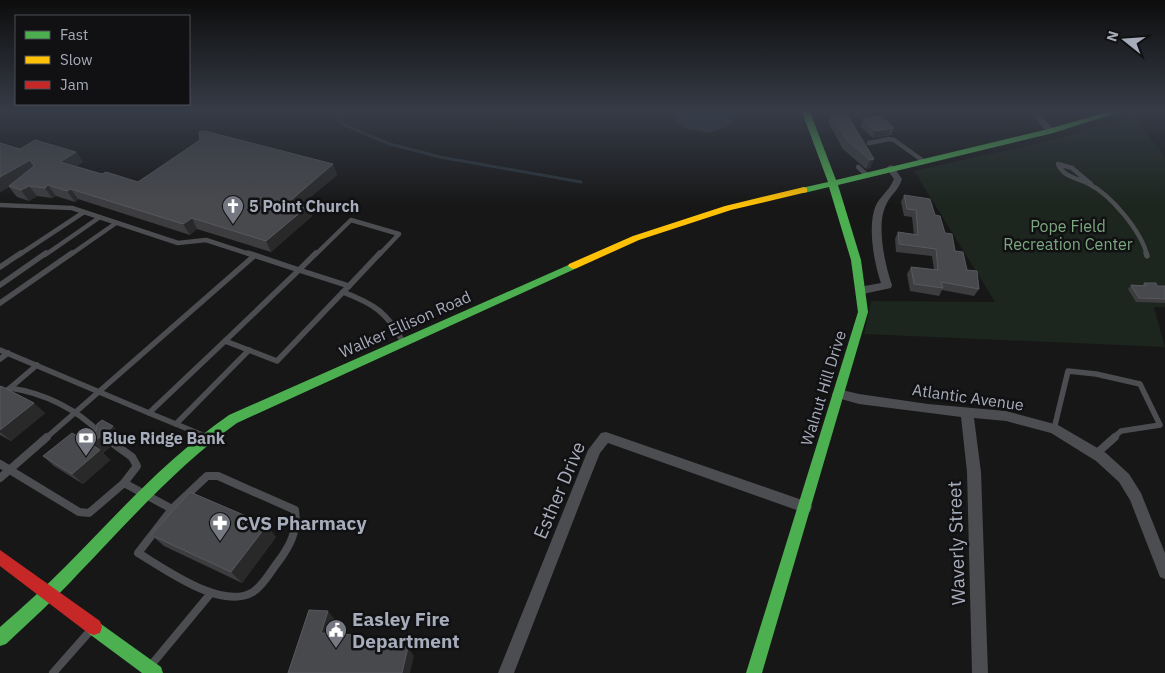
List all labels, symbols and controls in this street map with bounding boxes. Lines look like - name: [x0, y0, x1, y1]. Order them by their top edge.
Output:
- legend: [15, 15, 190, 105]
- north arrow: [1100, 15, 1150, 65]
- text: Fast: [60, 25, 88, 44]
- text: N: [1102, 29, 1123, 44]
- text: Slow: [60, 50, 93, 69]
- text: Jam: [60, 75, 89, 94]
- church icon: 5 Point Church: [221, 194, 245, 225]
- place label: 5 Point Church: [249, 196, 359, 216]
- park label: Pope Field Recreation Center: [1003, 216, 1133, 254]
- street label: Walker Ellison Road: [336, 286, 474, 362]
- street label: Walnut Hill Drive: [796, 328, 850, 448]
- street label: Atlantic Avenue: [911, 379, 1025, 415]
- bank icon: Blue Ridge Bank: [74, 426, 98, 457]
- place label: Blue Ridge Bank: [102, 428, 226, 448]
- street label: Esther Drive: [528, 438, 590, 542]
- street label: Waverly Street: [942, 480, 970, 606]
- pharmacy icon: CVS Pharmacy: [208, 511, 232, 542]
- place label: CVS Pharmacy: [236, 511, 367, 535]
- place label: Easley Fire Department: [352, 607, 460, 653]
- public building icon: Easley Fire Department: [324, 618, 348, 649]

